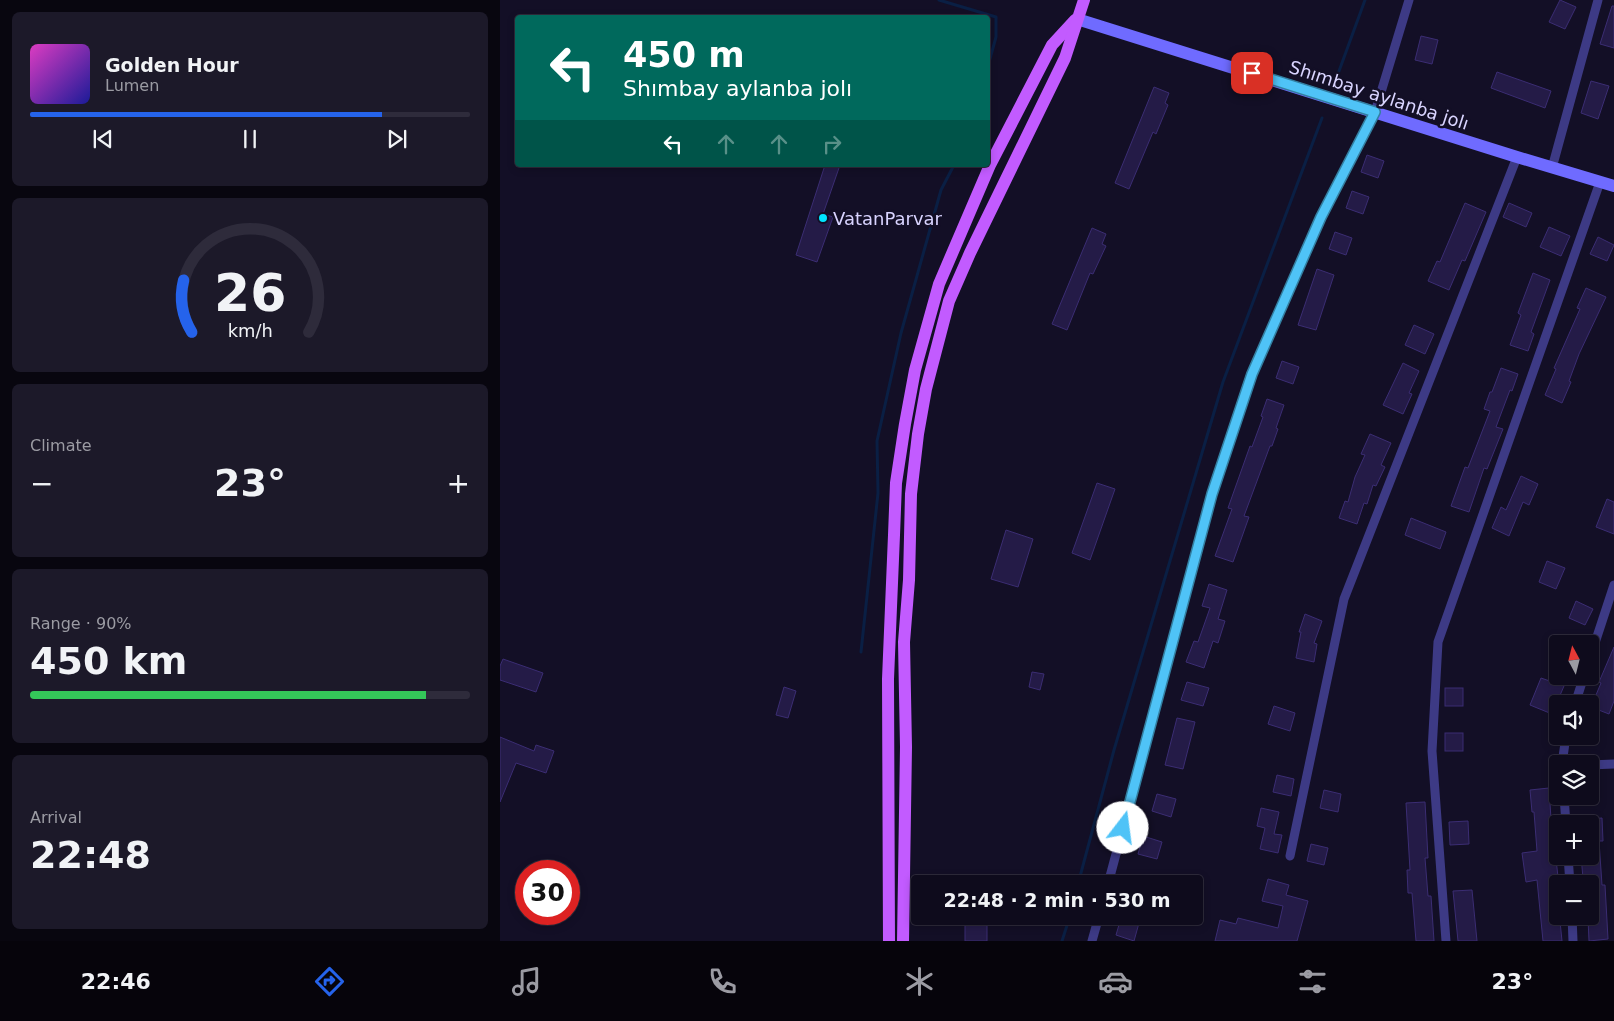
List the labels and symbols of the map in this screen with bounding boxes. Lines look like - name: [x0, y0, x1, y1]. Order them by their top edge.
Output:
- pin: [1231, 52, 1273, 94]
- street label: Shımbay aylanba jolı: [1287, 56, 1471, 134]
- place label: VatanParvar: [833, 208, 943, 229]
- marker: VatanParvar: [817, 212, 829, 224]
- north arrow: [1549, 635, 1599, 685]
- position arrow: [1096, 801, 1148, 853]
- speed limit sign: 30: [515, 860, 580, 925]

